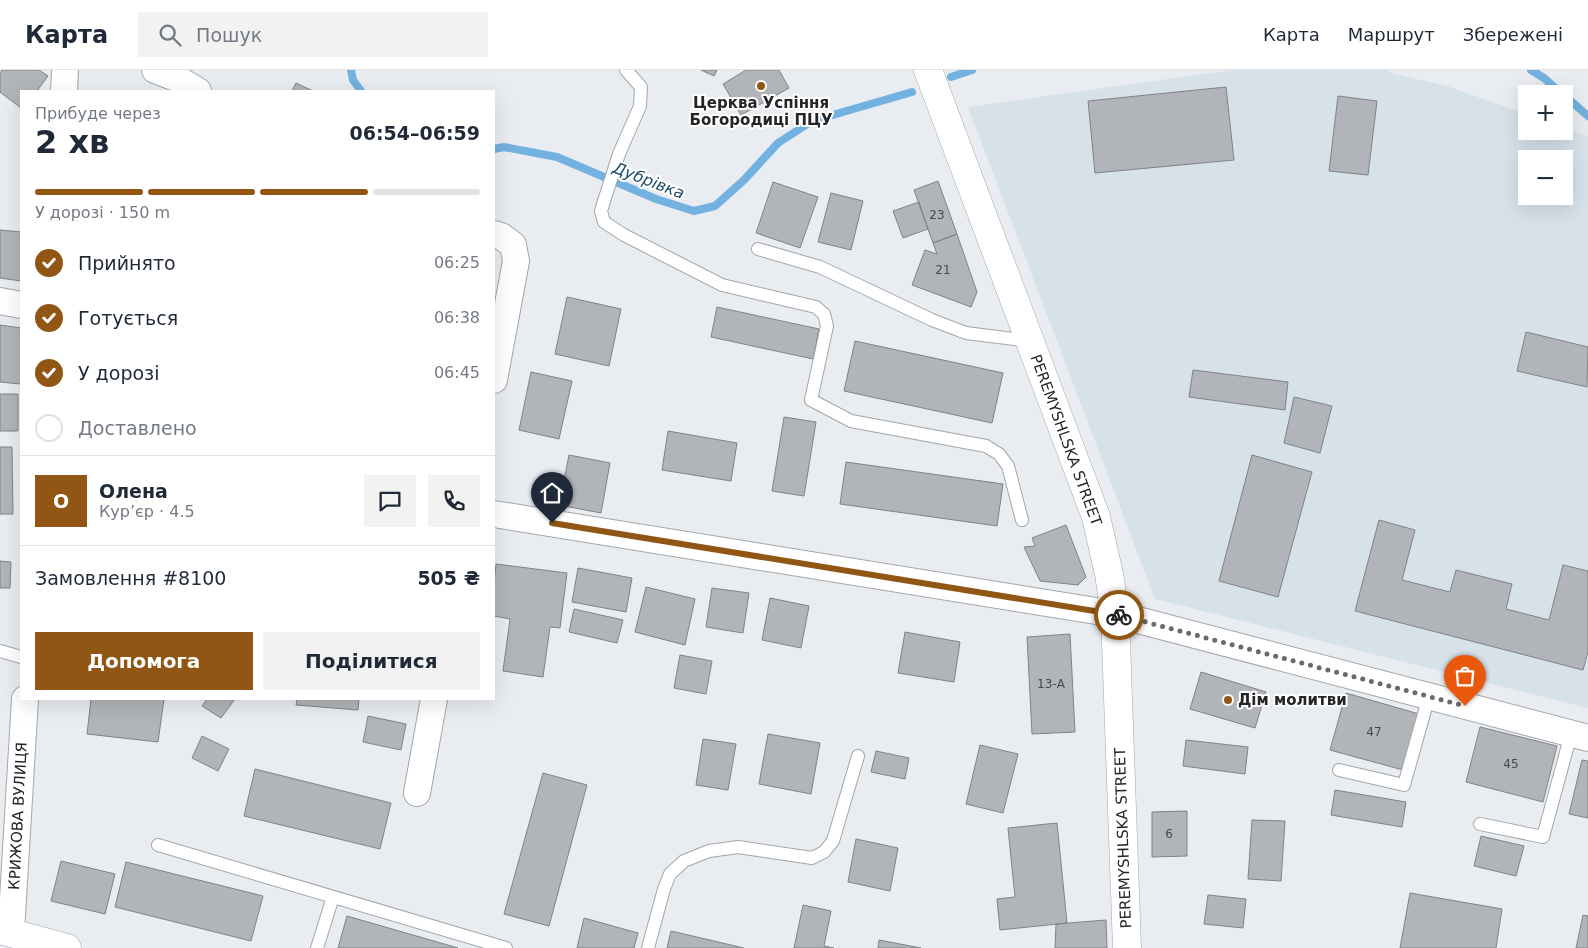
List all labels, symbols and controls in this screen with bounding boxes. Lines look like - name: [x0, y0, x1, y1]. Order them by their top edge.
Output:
- search box: [138, 12, 488, 57]
- text: Карта: [25, 21, 108, 49]
- icon: search: [156, 21, 184, 49]
- text: Пошук: [196, 24, 262, 46]
- text: Карта: [1263, 24, 1320, 45]
- text: Маршрут: [1348, 24, 1435, 45]
- text: Збережені: [1463, 24, 1563, 45]
- marker: Церква Успіння Богородиці ПЦУ: [755, 80, 767, 92]
- map controls: [1518, 85, 1573, 205]
- button: +: [1518, 85, 1573, 140]
- place label: Церква Успіння Богородиці ПЦУ: [689, 94, 833, 129]
- text: Прибуде через: [35, 104, 161, 123]
- text: 06:54–06:59: [350, 122, 480, 144]
- text: 2 хв: [35, 123, 109, 161]
- button: −: [1518, 150, 1573, 205]
- water label: Дубрівка: [609, 158, 687, 203]
- text: У дорозі · 150 m: [35, 203, 170, 222]
- house number: 23: [929, 208, 945, 222]
- icon: check: [35, 249, 63, 277]
- text: Прийнято: [78, 252, 176, 274]
- text: 06:25: [434, 253, 480, 272]
- house number: 21: [935, 263, 951, 277]
- icon: check: [35, 304, 63, 332]
- text: Готується: [78, 307, 178, 329]
- text: 06:38: [434, 308, 480, 327]
- street label: PEREMYSHLSKA STREET: [1027, 352, 1106, 529]
- icon: check: [35, 359, 63, 387]
- text: У дорозі: [78, 362, 159, 384]
- text: 06:45: [434, 363, 480, 382]
- text: Доставлено: [78, 417, 197, 439]
- pin: [531, 472, 573, 523]
- button: chat: [364, 475, 416, 527]
- button: phone: [428, 475, 480, 527]
- icon: home: [538, 479, 566, 507]
- text: Олена: [99, 480, 168, 502]
- text: О: [53, 490, 69, 512]
- text: Кур’єр · 4.5: [99, 502, 195, 521]
- text: Замовлення #8100: [35, 567, 226, 589]
- text: 505 ₴: [417, 567, 480, 589]
- courier: [1094, 590, 1144, 640]
- icon: bike: [1105, 601, 1133, 629]
- button: Допомога: [35, 632, 253, 690]
- button: Поділитися: [263, 632, 480, 690]
- pin: [1444, 655, 1486, 706]
- icon: bag: [1451, 662, 1479, 690]
- house number: 13-А: [1037, 677, 1066, 691]
- place label: Дім молитви: [1238, 691, 1347, 709]
- marker: Дім молитви: [1222, 694, 1234, 706]
- house number: 47: [1366, 725, 1382, 739]
- street label: КРИЖОВА ВУЛИЦЯ: [5, 742, 31, 890]
- street label: PEREMYSHLSKA STREET: [1111, 746, 1135, 929]
- house number: 45: [1503, 757, 1519, 771]
- house number: 6: [1165, 827, 1173, 841]

